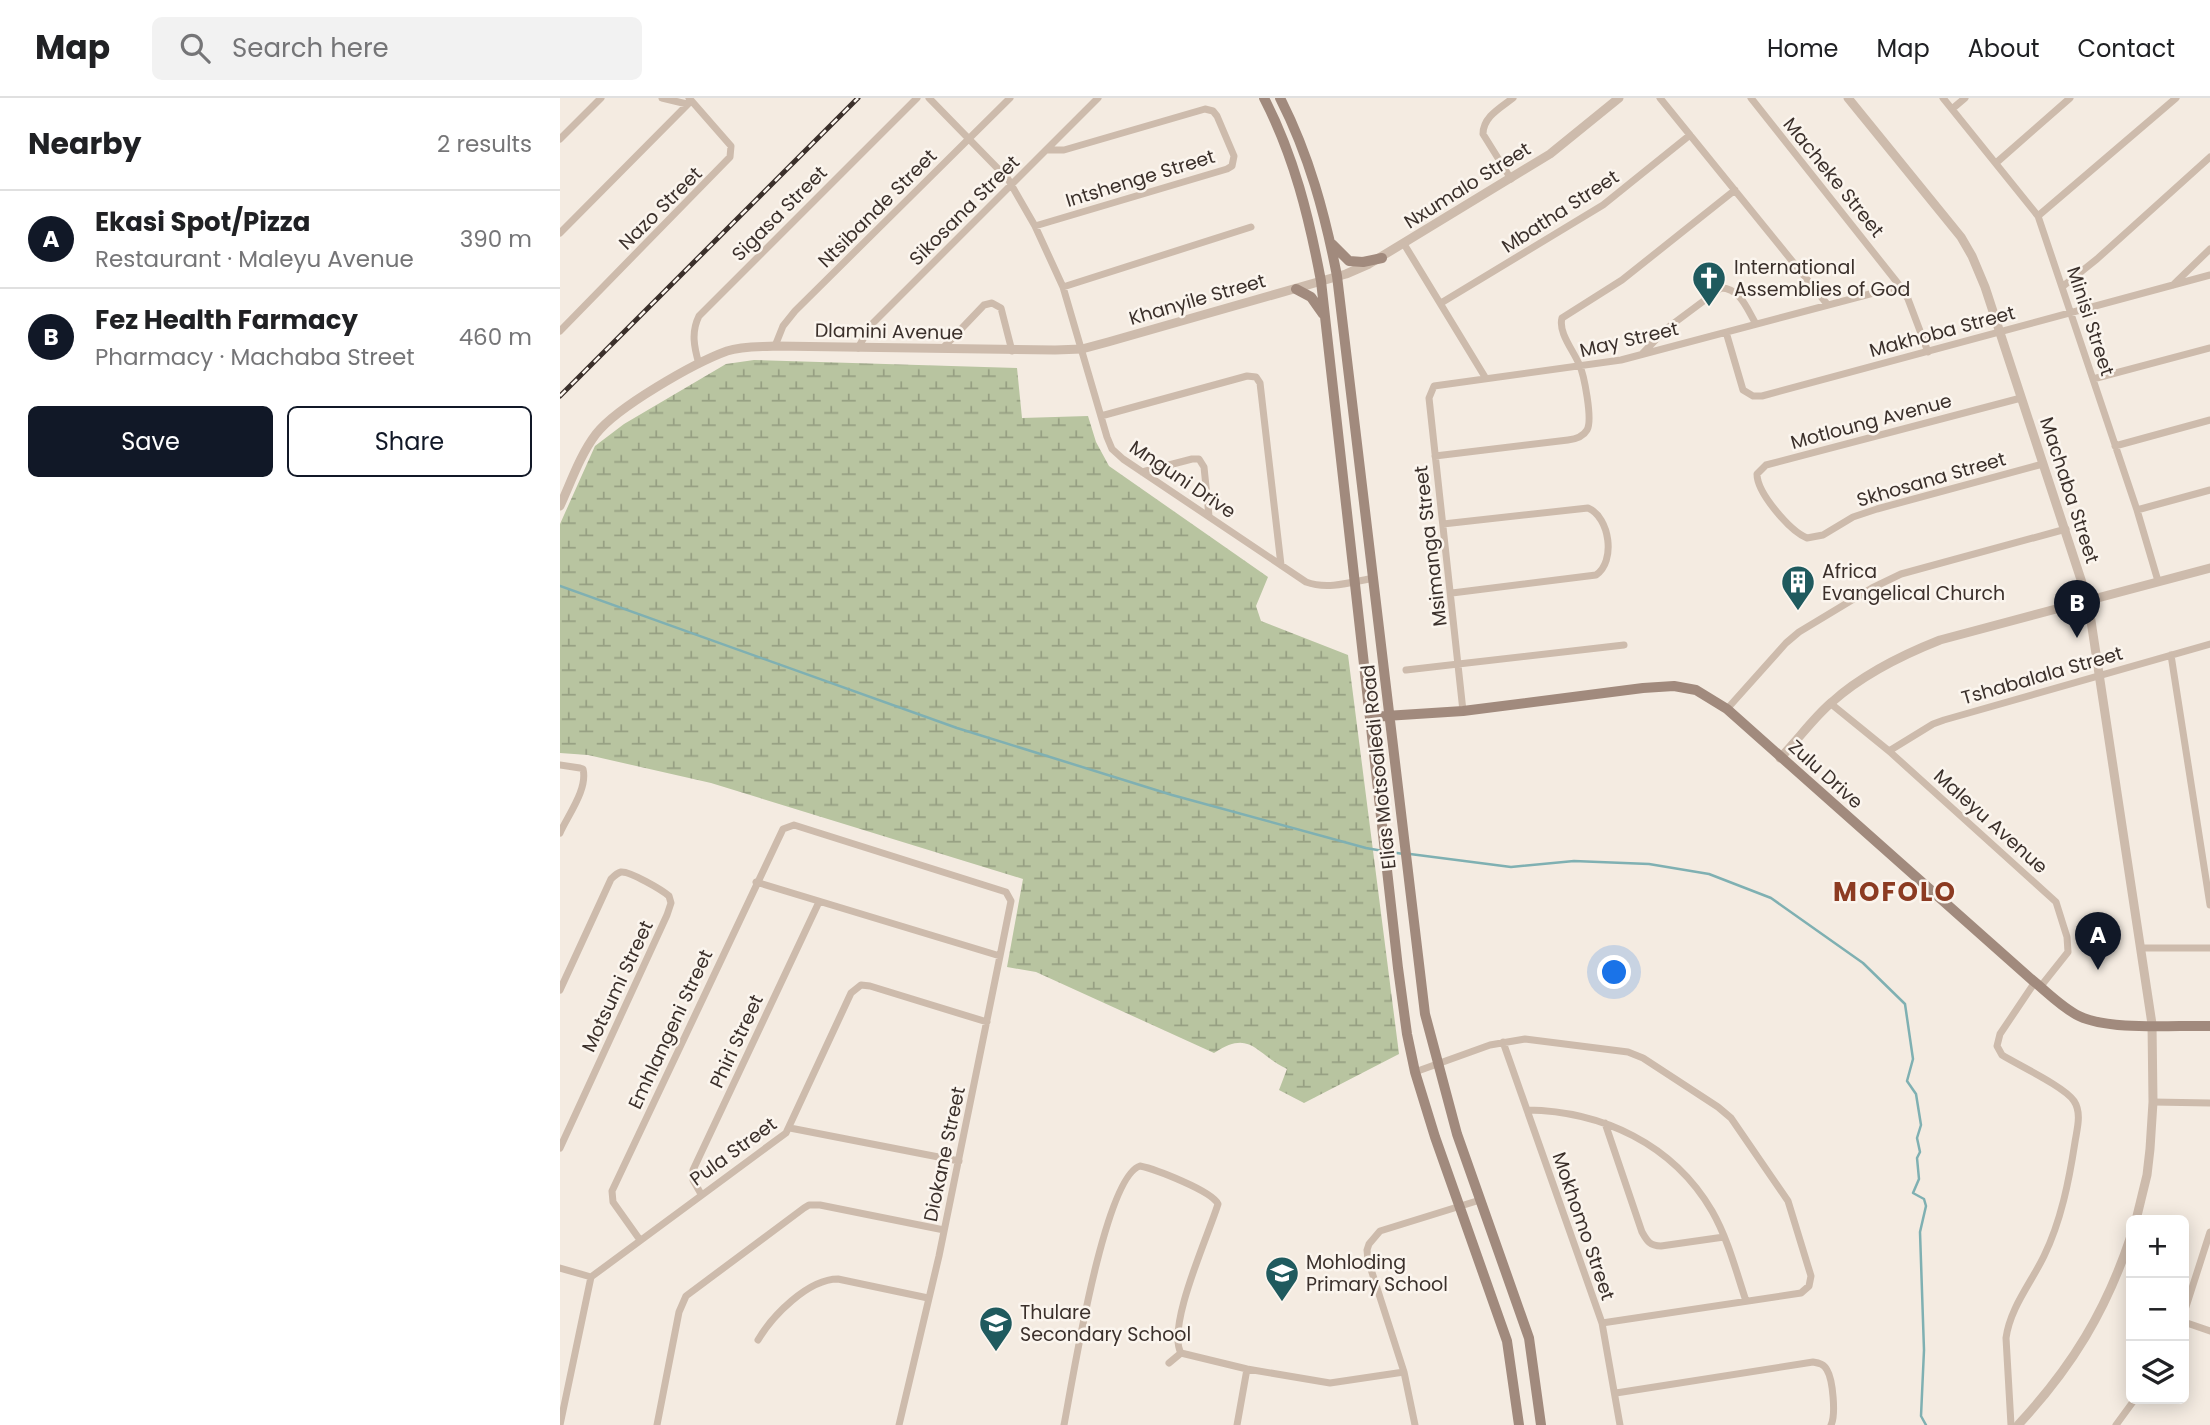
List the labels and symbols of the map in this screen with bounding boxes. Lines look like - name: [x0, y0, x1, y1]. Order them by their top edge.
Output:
- street label: Macheke Street: [1777, 112, 1890, 243]
- street label: Nxumalo Street: [1399, 136, 1536, 235]
- street label: Ntsibande Street: [812, 143, 943, 274]
- street label: Intshenge Street: [1062, 143, 1218, 214]
- street label: Sikosana Street: [903, 149, 1026, 272]
- street label: Sigasa Street: [726, 160, 833, 267]
- street label: Nazo Street: [613, 161, 708, 256]
- street label: Mbatha Street: [1496, 163, 1624, 259]
- place label: International Assemblies of God: [1734, 254, 1910, 303]
- church icon: International Assemblies of God: [1690, 259, 1728, 308]
- street label: Minisi Street: [2060, 263, 2121, 379]
- street label: Khanyile Street: [1126, 267, 1269, 332]
- street label: Makhoba Street: [1866, 299, 2018, 364]
- street label: May Street: [1577, 315, 1681, 364]
- street label: Dlamini Avenue: [815, 317, 963, 346]
- street label: Motloung Avenue: [1788, 387, 1955, 456]
- street label: Machaba Street: [2033, 414, 2106, 567]
- street label: Mnguni Drive: [1124, 434, 1241, 525]
- street label: Skhosana Street: [1854, 445, 2009, 514]
- street label: Msimanga Street: [1407, 464, 1454, 628]
- place label: Africa Evangelical Church: [1822, 558, 2005, 607]
- building icon: Africa Evangelical Church: [1779, 563, 1817, 612]
- pin: B: [2054, 580, 2100, 638]
- street label: Tshabalala Street: [1958, 640, 2126, 711]
- street label: Elias Motsoaledi Road: [1354, 663, 1403, 871]
- street label: Zulu Drive: [1782, 734, 1869, 815]
- street label: Maleyu Avenue: [1928, 763, 2054, 880]
- district label: MOFOLO: [1833, 874, 1957, 910]
- pin: A: [2075, 912, 2121, 970]
- street label: Motsumi Street: [575, 916, 660, 1056]
- street label: Emhlangeni Street: [622, 945, 719, 1113]
- your location: [1597, 955, 1631, 989]
- street label: Phiri Street: [703, 990, 770, 1092]
- street label: Diokane Street: [917, 1084, 972, 1224]
- street label: Pula Street: [684, 1111, 782, 1192]
- street label: Mokhomo Street: [1546, 1148, 1622, 1304]
- place label: Mohloding Primary School: [1306, 1249, 1448, 1298]
- school or university icon: Mohloding Primary School: [1263, 1254, 1301, 1303]
- place label: Thulare Secondary School: [1020, 1299, 1191, 1348]
- school or university icon: Thulare Secondary School: [977, 1304, 1015, 1353]

